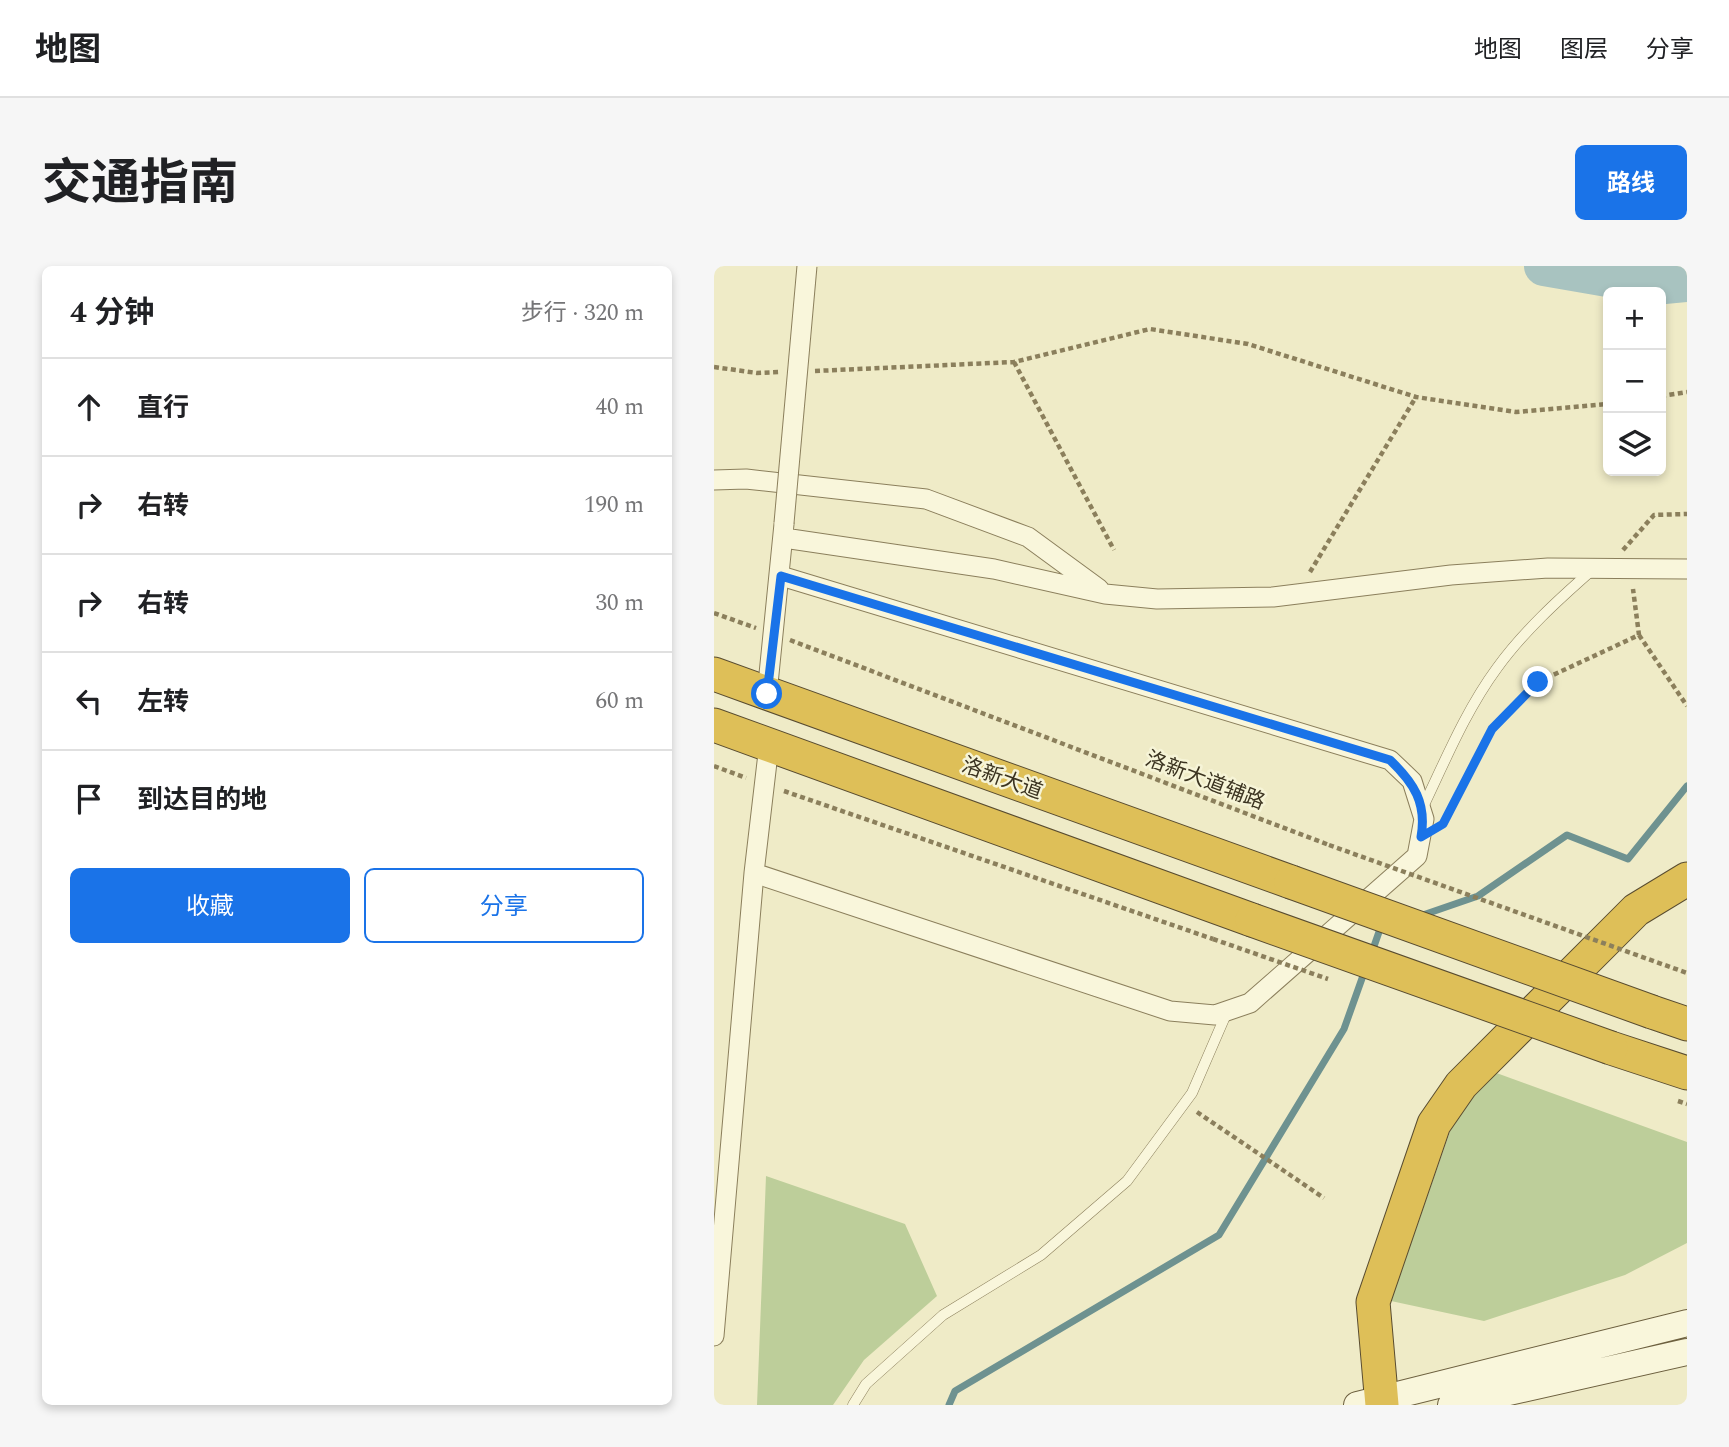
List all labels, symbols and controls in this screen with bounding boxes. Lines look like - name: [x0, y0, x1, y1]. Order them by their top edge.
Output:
- text: 地图: [35, 25, 101, 75]
- text: 地图: [1474, 32, 1522, 68]
- text: 图层: [1560, 32, 1608, 68]
- text: 分享: [1646, 32, 1694, 68]
- button: 路线: [1575, 145, 1687, 220]
- text: 交通指南: [42, 147, 238, 222]
- map controls: [1603, 287, 1666, 476]
- button: +: [1603, 287, 1666, 350]
- text: 4 分钟: [70, 290, 154, 336]
- text: 步行 · 320 m: [521, 296, 644, 331]
- button: −: [1603, 350, 1666, 413]
- icon: ahead: [70, 388, 108, 426]
- text: 直行: [137, 388, 189, 428]
- text: 40 m: [595, 390, 644, 425]
- button: layers: [1603, 413, 1666, 476]
- icon: right: [70, 486, 108, 524]
- text: 右转: [137, 486, 189, 526]
- text: 190 m: [584, 488, 644, 523]
- icon: right: [70, 584, 108, 622]
- text: 右转: [137, 584, 189, 624]
- text: 30 m: [595, 586, 644, 621]
- route end: [1522, 666, 1553, 697]
- route start: [751, 678, 782, 709]
- icon: left: [70, 682, 108, 720]
- text: 左转: [137, 682, 189, 722]
- text: 60 m: [595, 684, 644, 719]
- street label: 洛新大道辅路: [1140, 743, 1270, 819]
- street label: 洛新大道: [957, 750, 1047, 808]
- icon: arrive: [70, 780, 108, 818]
- text: 到达目的地: [137, 780, 267, 820]
- button: 收藏: [70, 868, 350, 943]
- button: 分享: [364, 868, 644, 943]

